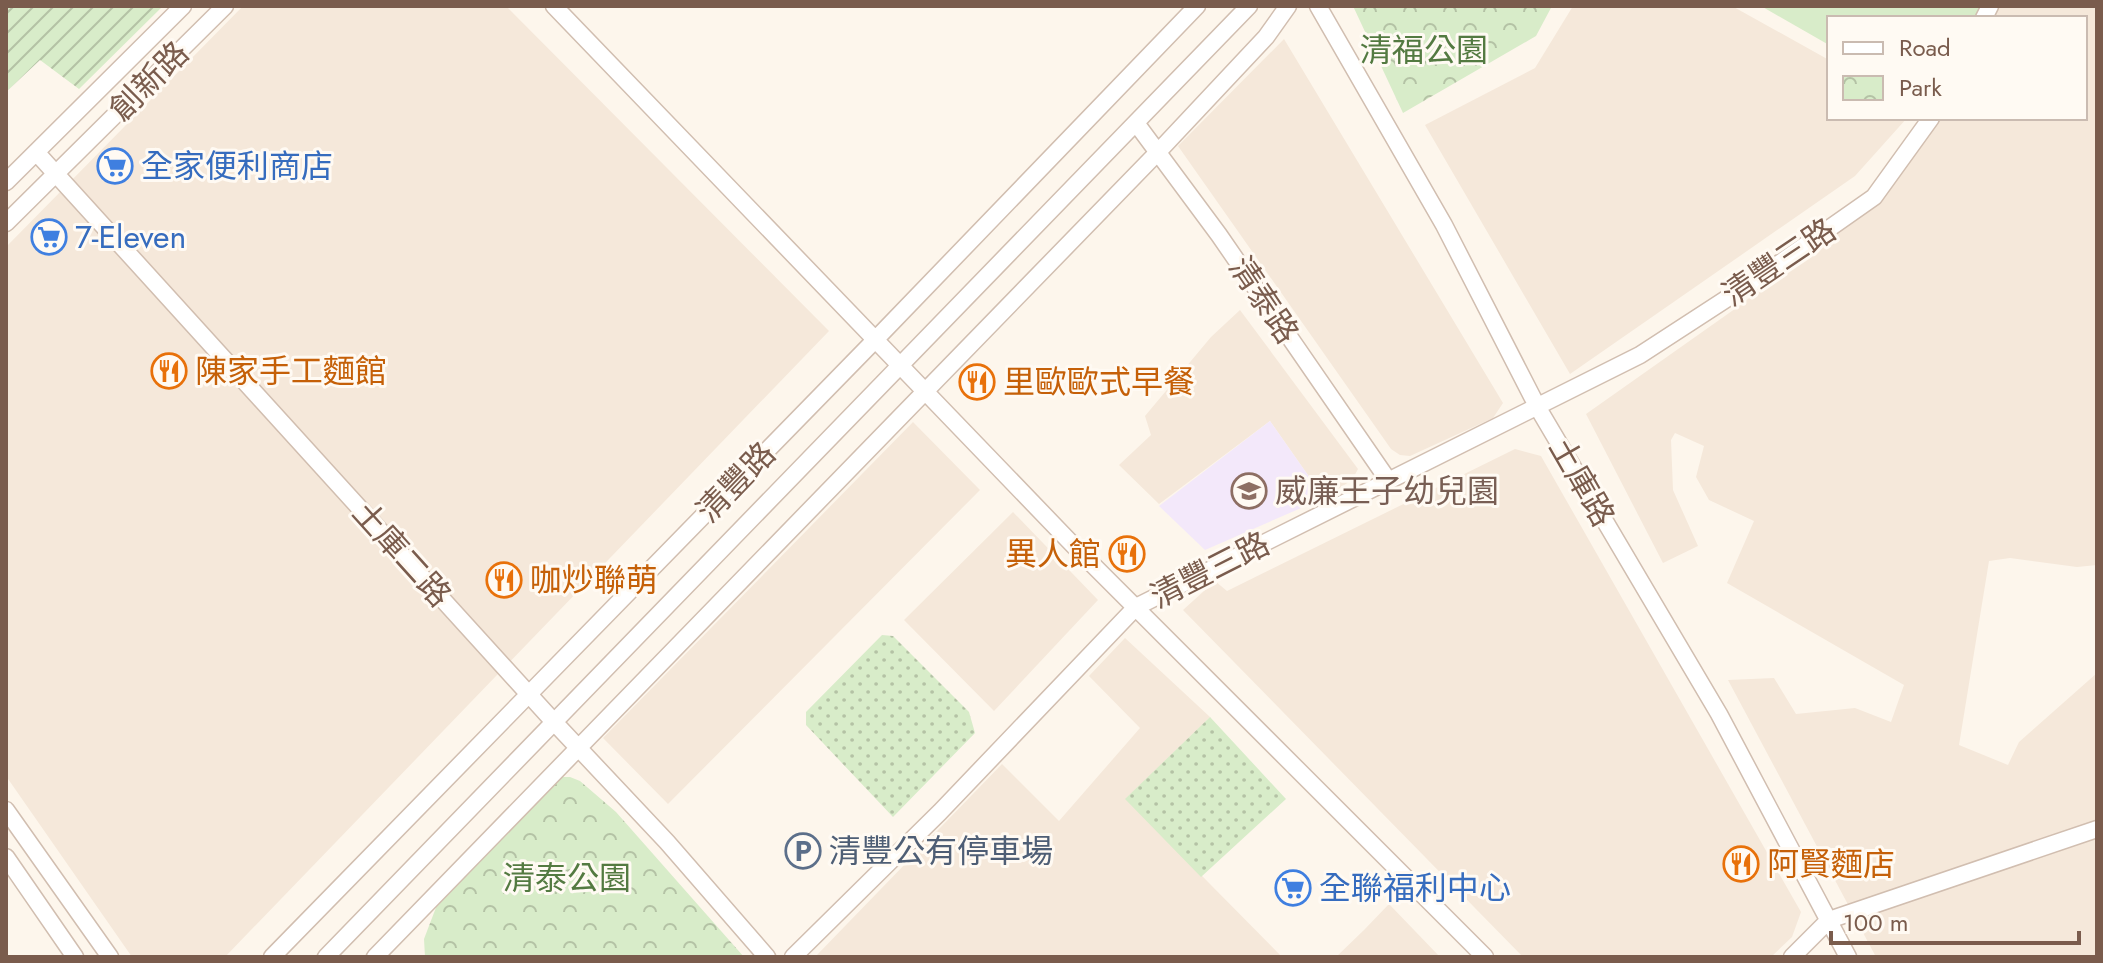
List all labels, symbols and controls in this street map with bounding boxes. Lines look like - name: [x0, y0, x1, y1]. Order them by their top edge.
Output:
- legend: [1827, 16, 2087, 120]
- park label: 清福公園: [1360, 27, 1488, 73]
- text: Road: [1899, 30, 1951, 65]
- street label: 創新路: [99, 31, 199, 131]
- text: Park: [1899, 70, 1942, 105]
- place label: 全家便利商店: [141, 143, 333, 189]
- supermarket icon: 全家便利商店: [96, 147, 134, 185]
- street label: 清豐三路: [1713, 207, 1845, 317]
- place label: 7-Eleven: [75, 214, 186, 260]
- supermarket icon: 7-Eleven: [30, 218, 68, 256]
- street label: 清泰路: [1218, 247, 1310, 353]
- place label: 陳家手工麵館: [195, 348, 387, 394]
- restaurant icon: 陳家手工麵館: [150, 352, 188, 390]
- place label: 里歐歐式早餐: [1003, 359, 1195, 405]
- restaurant icon: 里歐歐式早餐: [958, 363, 996, 401]
- street label: 土庫路: [1538, 429, 1626, 535]
- street label: 清豐路: [686, 431, 786, 533]
- place label: 威廉王子幼兒園: [1275, 468, 1499, 514]
- school or university icon: 威廉王子幼兒園: [1230, 472, 1268, 510]
- street label: 土庫二路: [342, 491, 462, 617]
- street label: 清豐三路: [1143, 520, 1277, 620]
- place label: 異人館: [1005, 531, 1101, 577]
- restaurant icon: 異人館: [1108, 535, 1146, 573]
- place label: 咖炒聯萌: [530, 557, 658, 603]
- restaurant icon: 咖炒聯萌: [485, 561, 523, 599]
- place label: 清豐公有停車場: [829, 828, 1053, 874]
- parking icon: 清豐公有停車場: [784, 832, 822, 870]
- place label: 阿賢麵店: [1767, 841, 1895, 887]
- restaurant icon: 阿賢麵店: [1722, 845, 1760, 883]
- park label: 清泰公園: [503, 855, 631, 901]
- place label: 全聯福利中心: [1319, 865, 1511, 911]
- supermarket icon: 全聯福利中心: [1274, 869, 1312, 907]
- scale bar: [1831, 895, 2079, 945]
- text: 100 m: [1843, 905, 1909, 940]

